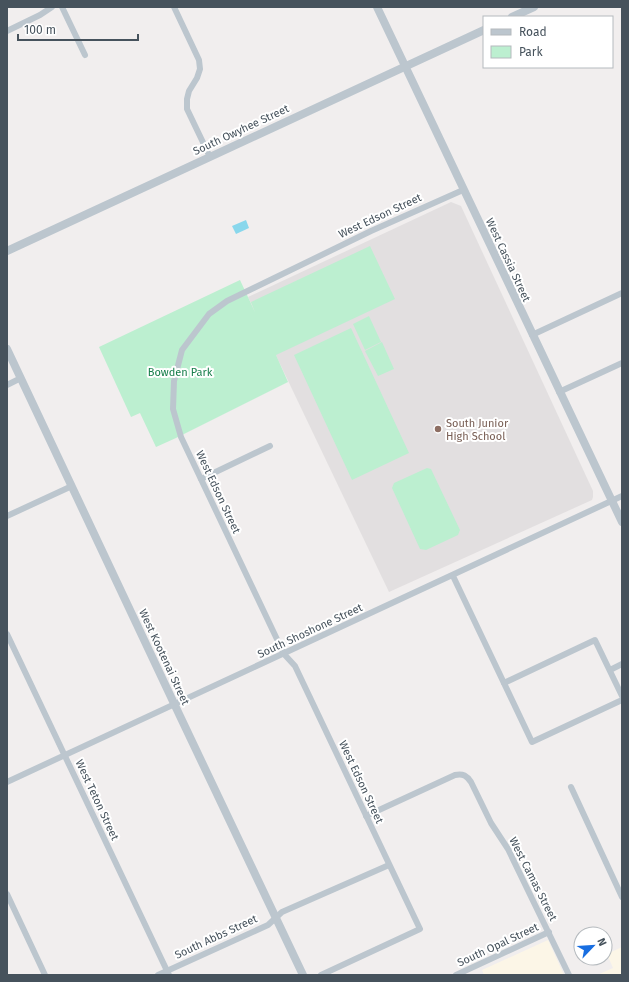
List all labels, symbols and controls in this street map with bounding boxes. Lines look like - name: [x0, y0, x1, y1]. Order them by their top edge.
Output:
- scale bar: [18, 16, 138, 42]
- legend: [483, 16, 613, 68]
- text: 100 m: [24, 23, 56, 37]
- text: Road: [519, 25, 547, 39]
- text: Park: [519, 45, 543, 59]
- street label: South Owyhee Street: [191, 102, 291, 158]
- street label: West Edson Street: [336, 191, 424, 241]
- street label: West Cassia Street: [483, 216, 533, 304]
- park label: Bowden Park: [148, 366, 213, 379]
- place label: South Junior High School: [446, 417, 509, 443]
- marker: South Junior High School: [433, 424, 443, 434]
- street label: West Edson Street: [193, 448, 243, 536]
- street label: South Shoshone Street: [255, 601, 365, 661]
- street label: West Kootenai Street: [136, 607, 192, 707]
- street label: West Edson Street: [336, 738, 386, 826]
- street label: West Teton Street: [73, 758, 121, 842]
- street label: West Camas Street: [506, 835, 560, 923]
- street label: South Abbs Street: [173, 912, 259, 962]
- street label: South Opal Street: [455, 920, 541, 969]
- north arrow: [573, 926, 613, 966]
- text: N: [594, 936, 609, 948]

